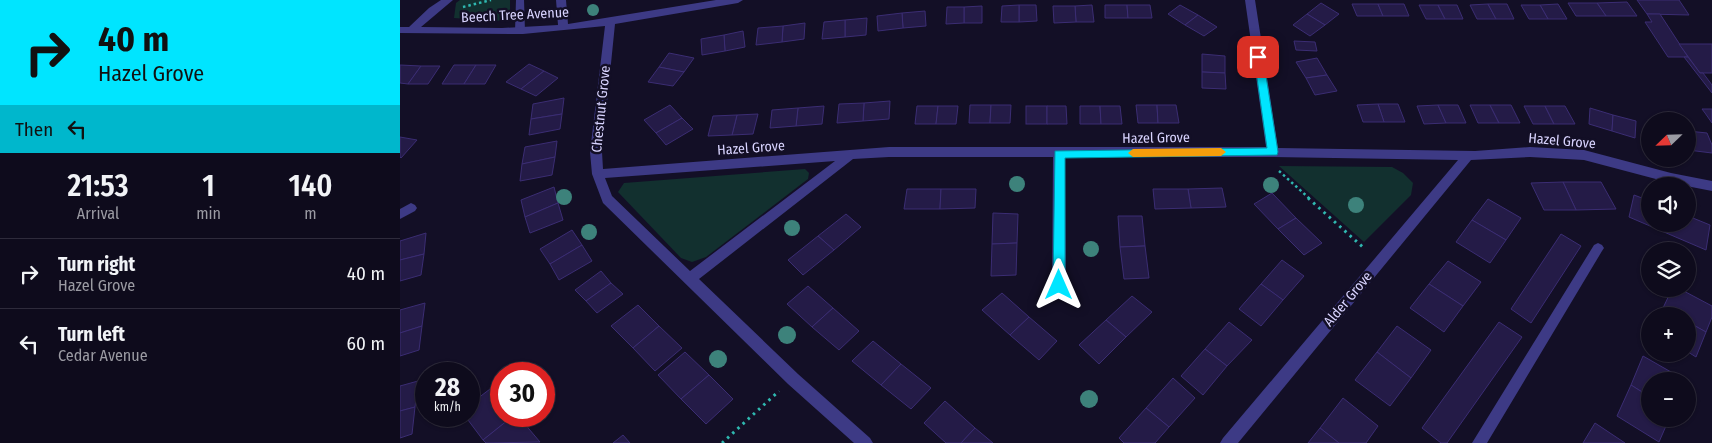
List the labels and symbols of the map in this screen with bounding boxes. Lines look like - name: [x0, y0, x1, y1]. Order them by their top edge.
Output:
- street label: Beech Tree Avenue: [461, 4, 569, 26]
- pin: [1237, 36, 1279, 78]
- street label: Chestnut Grove: [588, 65, 614, 153]
- north arrow: [1641, 112, 1696, 168]
- street label: Hazel Grove: [1122, 129, 1190, 147]
- street label: Hazel Grove: [1528, 130, 1596, 152]
- street label: Hazel Grove: [717, 137, 785, 159]
- position arrow: [1032, 258, 1084, 310]
- street label: Alder Grove: [1320, 268, 1376, 330]
- speed limit sign: 30: [490, 362, 555, 427]

